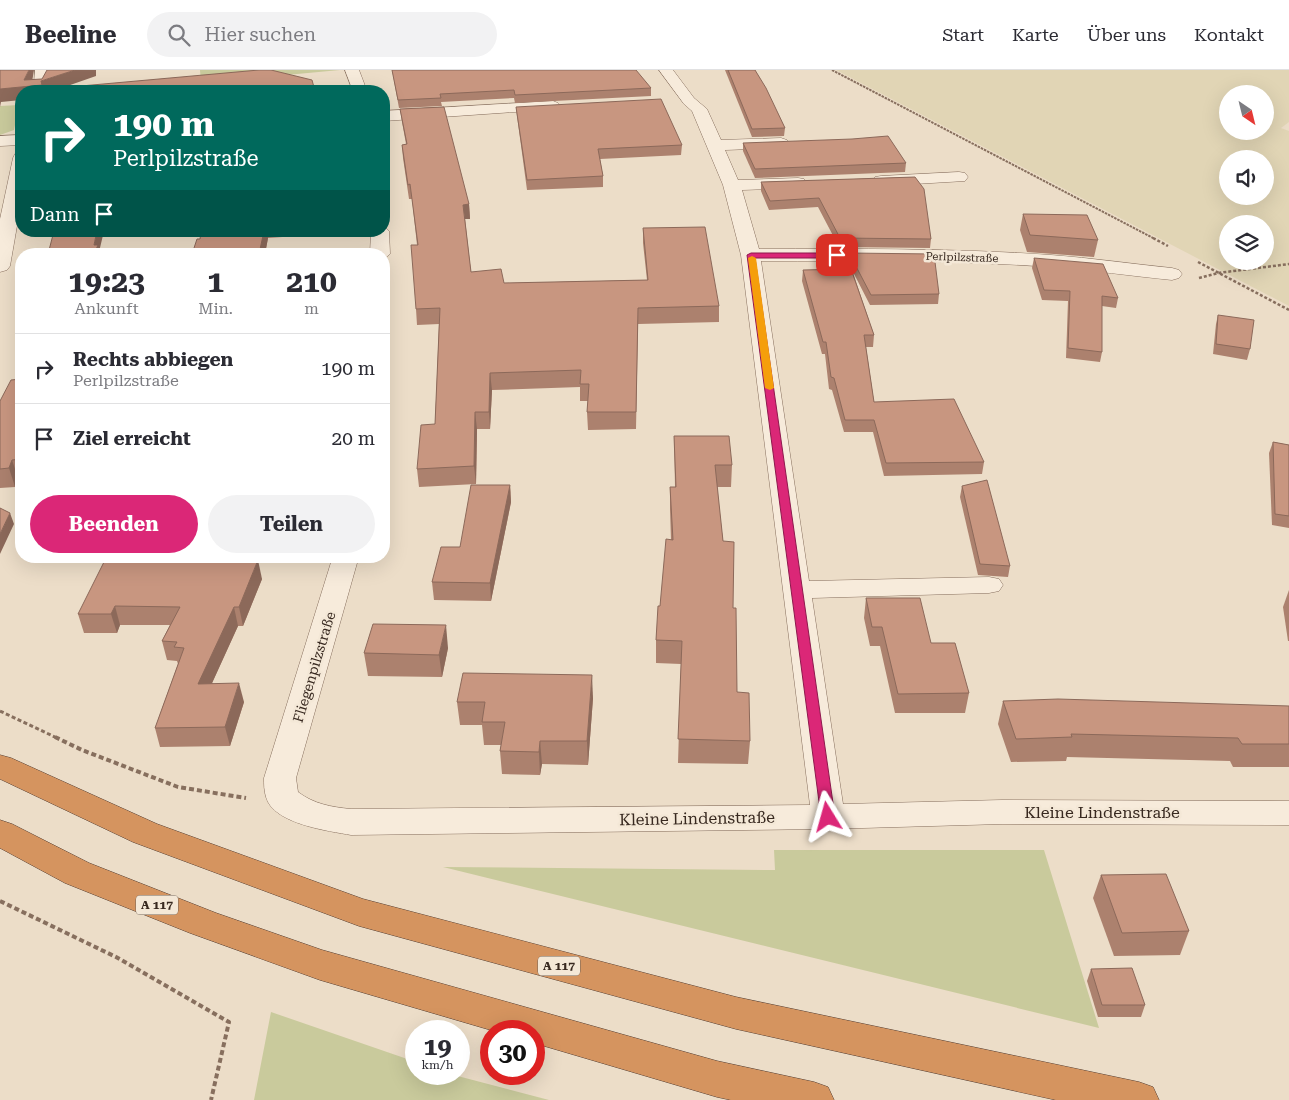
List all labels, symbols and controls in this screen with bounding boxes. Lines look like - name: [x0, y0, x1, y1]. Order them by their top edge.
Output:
- search box: [147, 12, 497, 57]
- text: Beeline: [25, 21, 117, 49]
- icon: search: [165, 21, 193, 49]
- text: Hier suchen: [205, 23, 316, 46]
- text: Start: [942, 24, 984, 45]
- text: Karte: [1012, 24, 1059, 45]
- text: Über uns: [1087, 24, 1166, 45]
- text: Kontakt: [1194, 24, 1264, 45]
- north arrow: [1219, 85, 1274, 140]
- map controls: [1219, 85, 1274, 270]
- text: 190 m: [113, 104, 214, 145]
- icon: right: [30, 105, 95, 170]
- text: Perlpilzstraße: [113, 146, 259, 171]
- button: sound: [1219, 150, 1274, 205]
- icon: arrive: [90, 200, 118, 228]
- text: Dann: [30, 203, 80, 226]
- button: layers: [1219, 215, 1274, 270]
- pin: [816, 234, 858, 276]
- icon: arrive: [823, 241, 851, 269]
- street label: Perlpilzstraße: [925, 250, 999, 265]
- text: 19:23: [68, 264, 145, 299]
- text: 1: [207, 264, 224, 299]
- text: 210: [286, 264, 337, 299]
- text: Ankunft: [75, 299, 139, 318]
- text: Min.: [198, 299, 233, 318]
- text: m: [304, 299, 319, 318]
- text: Rechts abbiegen: [73, 348, 233, 371]
- icon: right: [30, 355, 58, 383]
- text: 190 m: [321, 357, 375, 380]
- text: Perlpilzstraße: [73, 371, 179, 390]
- icon: arrive: [30, 425, 58, 453]
- text: Ziel erreicht: [73, 427, 191, 450]
- text: 20 m: [332, 427, 375, 450]
- button: Beenden: [30, 495, 198, 553]
- button: Teilen: [208, 495, 375, 553]
- street label: Fliegenpilzstraße: [289, 609, 339, 724]
- position arrow: [801, 790, 853, 842]
- street label: Kleine Lindenstraße: [1024, 803, 1180, 822]
- street label: Kleine Lindenstraße: [619, 808, 775, 829]
- road number: A 117: [136, 896, 178, 914]
- road number: A 117: [538, 956, 580, 976]
- speed limit sign: 30: [480, 1020, 545, 1085]
- text: 19: [423, 1032, 452, 1061]
- text: km/h: [421, 1058, 454, 1072]

